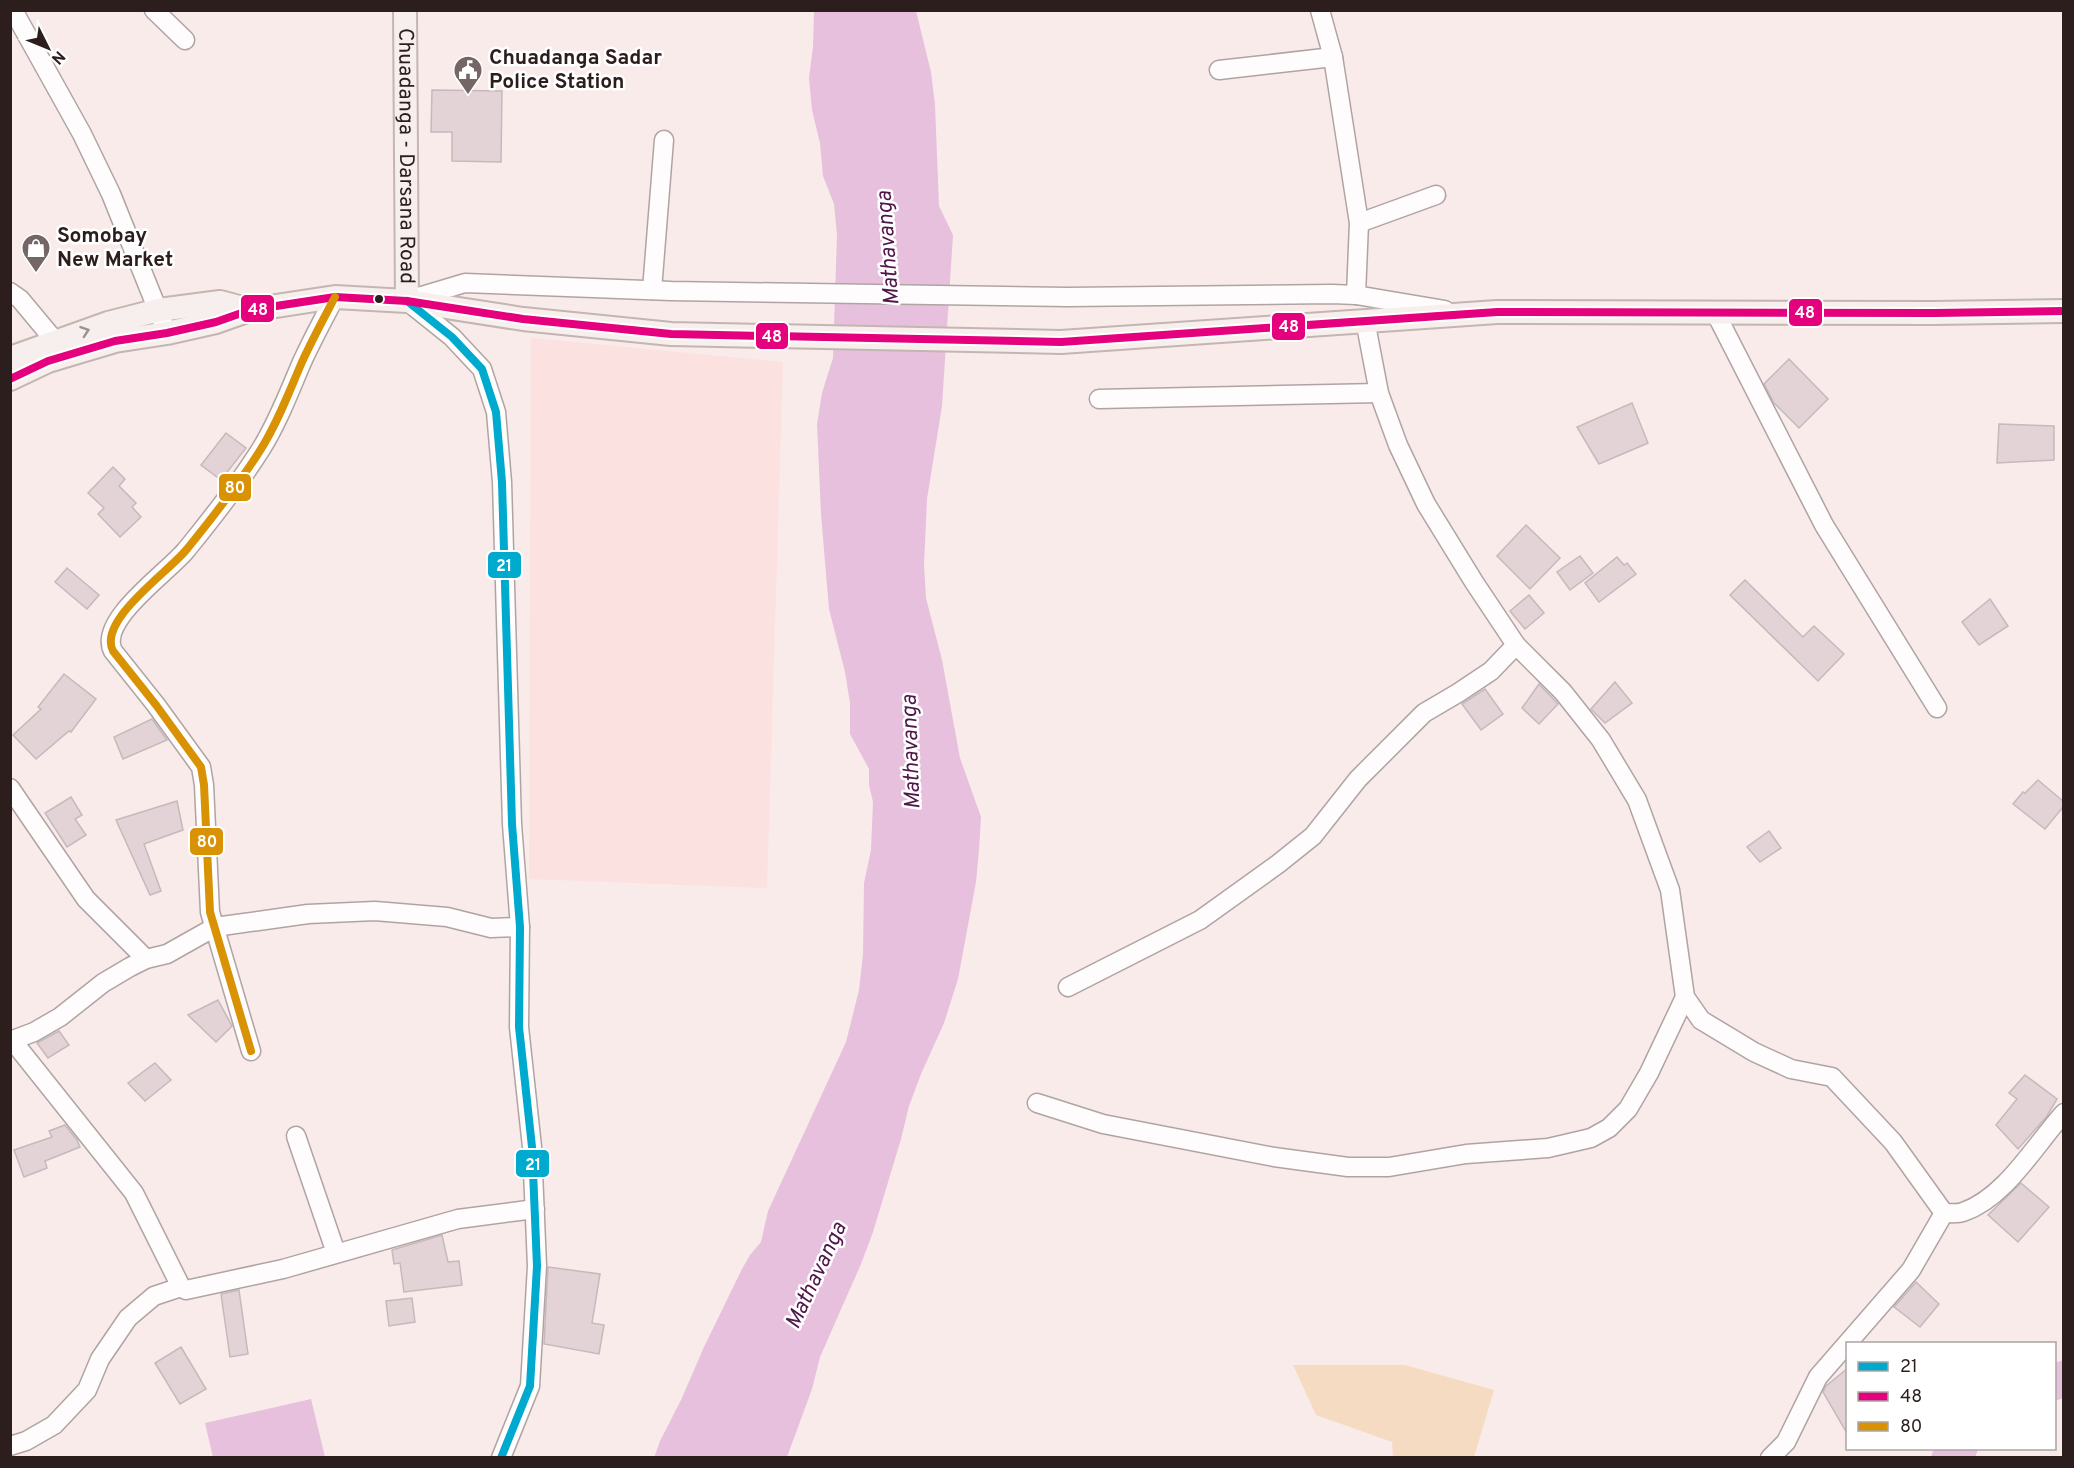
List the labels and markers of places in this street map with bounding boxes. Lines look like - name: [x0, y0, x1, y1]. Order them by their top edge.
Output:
- place label: Chuadanga Sadar Police Station: [489, 45, 662, 96]
- public building icon: Chuadanga Sadar Police Station: [452, 54, 484, 96]
- place label: Somobay New Market: [57, 223, 173, 274]
- shop icon: Somobay New Market: [20, 232, 52, 274]
- unlabelled marker: [373, 293, 385, 305]

